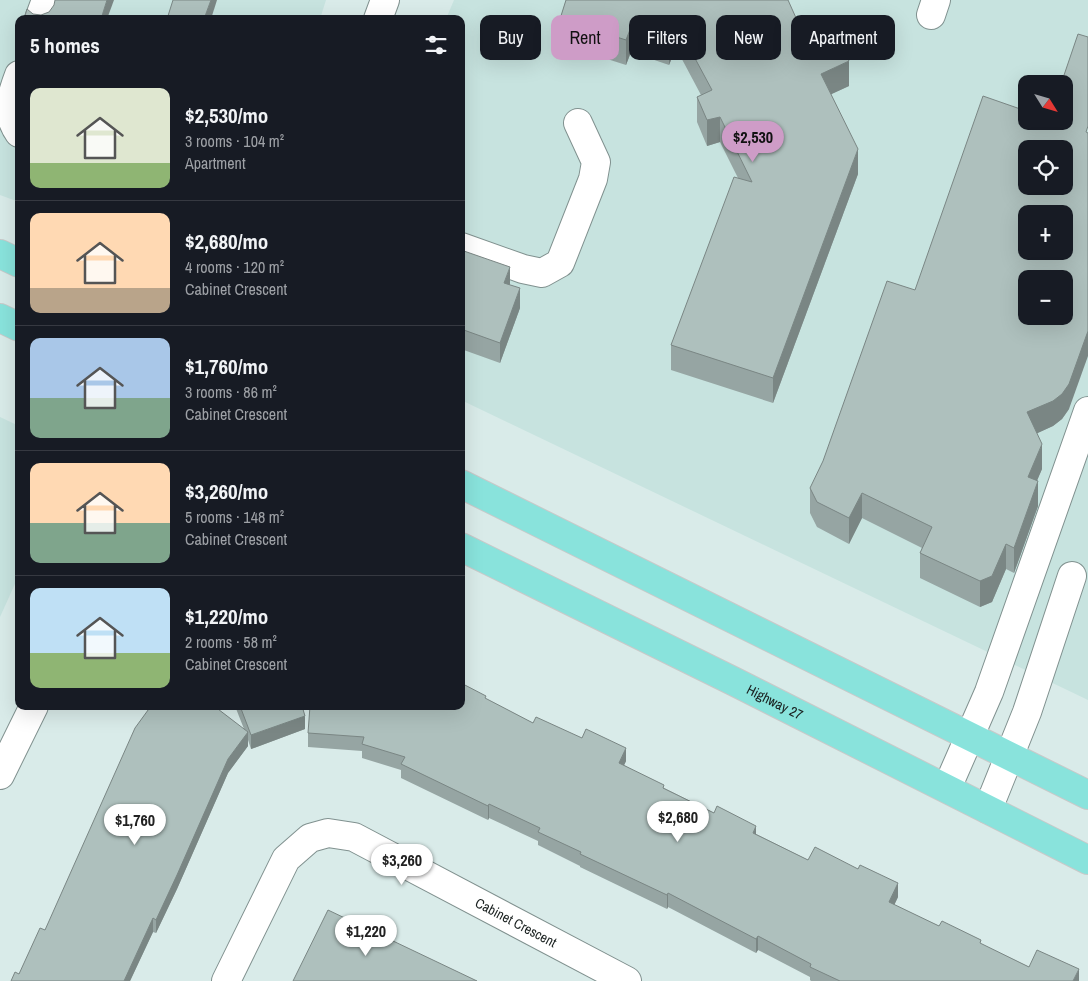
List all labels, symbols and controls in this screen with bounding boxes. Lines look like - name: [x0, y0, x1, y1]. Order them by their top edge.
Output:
- chip: Buy: [480, 15, 541, 60]
- chip: Rent: [551, 15, 619, 60]
- chip: Filters: [629, 15, 706, 60]
- chip: New: [716, 15, 781, 60]
- chip: Apartment: [791, 15, 895, 60]
- text: 5 homes: [30, 31, 100, 60]
- icon: filters: [422, 31, 450, 59]
- north arrow: [1018, 75, 1072, 130]
- map controls: [1018, 75, 1073, 325]
- text: $2,530/mo: [185, 101, 268, 130]
- icon: home: [70, 108, 130, 168]
- pin: $2,530: [712, 120, 794, 163]
- text: $2,530: [733, 126, 773, 148]
- text: 3 rooms · 104 m²: [185, 130, 284, 152]
- button: locate: [1018, 140, 1073, 195]
- text: Apartment: [185, 152, 246, 174]
- button: +: [1018, 205, 1073, 260]
- text: $2,680/mo: [185, 227, 268, 256]
- icon: home: [70, 233, 130, 293]
- text: 4 rooms · 120 m²: [185, 256, 284, 278]
- button: −: [1018, 270, 1073, 325]
- text: Cabinet Crescent: [185, 278, 287, 300]
- text: $1,760/mo: [185, 352, 268, 381]
- icon: home: [70, 358, 130, 418]
- text: 3 rooms · 86 m²: [185, 381, 277, 403]
- text: Cabinet Crescent: [185, 403, 287, 425]
- text: $3,260/mo: [185, 477, 268, 506]
- icon: home: [70, 483, 130, 543]
- text: 5 rooms · 148 m²: [185, 506, 284, 528]
- text: Cabinet Crescent: [185, 528, 287, 550]
- text: $1,220/mo: [185, 602, 268, 631]
- icon: home: [70, 608, 130, 668]
- text: 2 rooms · 58 m²: [185, 631, 277, 653]
- text: Cabinet Crescent: [185, 653, 287, 675]
- street label: Highway 27: [744, 680, 806, 724]
- pin: $2,680: [637, 800, 719, 843]
- pin: $1,760: [94, 804, 176, 846]
- text: $2,680: [658, 806, 698, 828]
- text: $1,760: [115, 809, 155, 831]
- pin: $3,260: [361, 844, 443, 886]
- text: $3,260: [382, 849, 422, 871]
- street label: Cabinet Crescent: [472, 894, 560, 951]
- pin: $1,220: [325, 914, 407, 957]
- text: $1,220: [346, 920, 386, 942]

